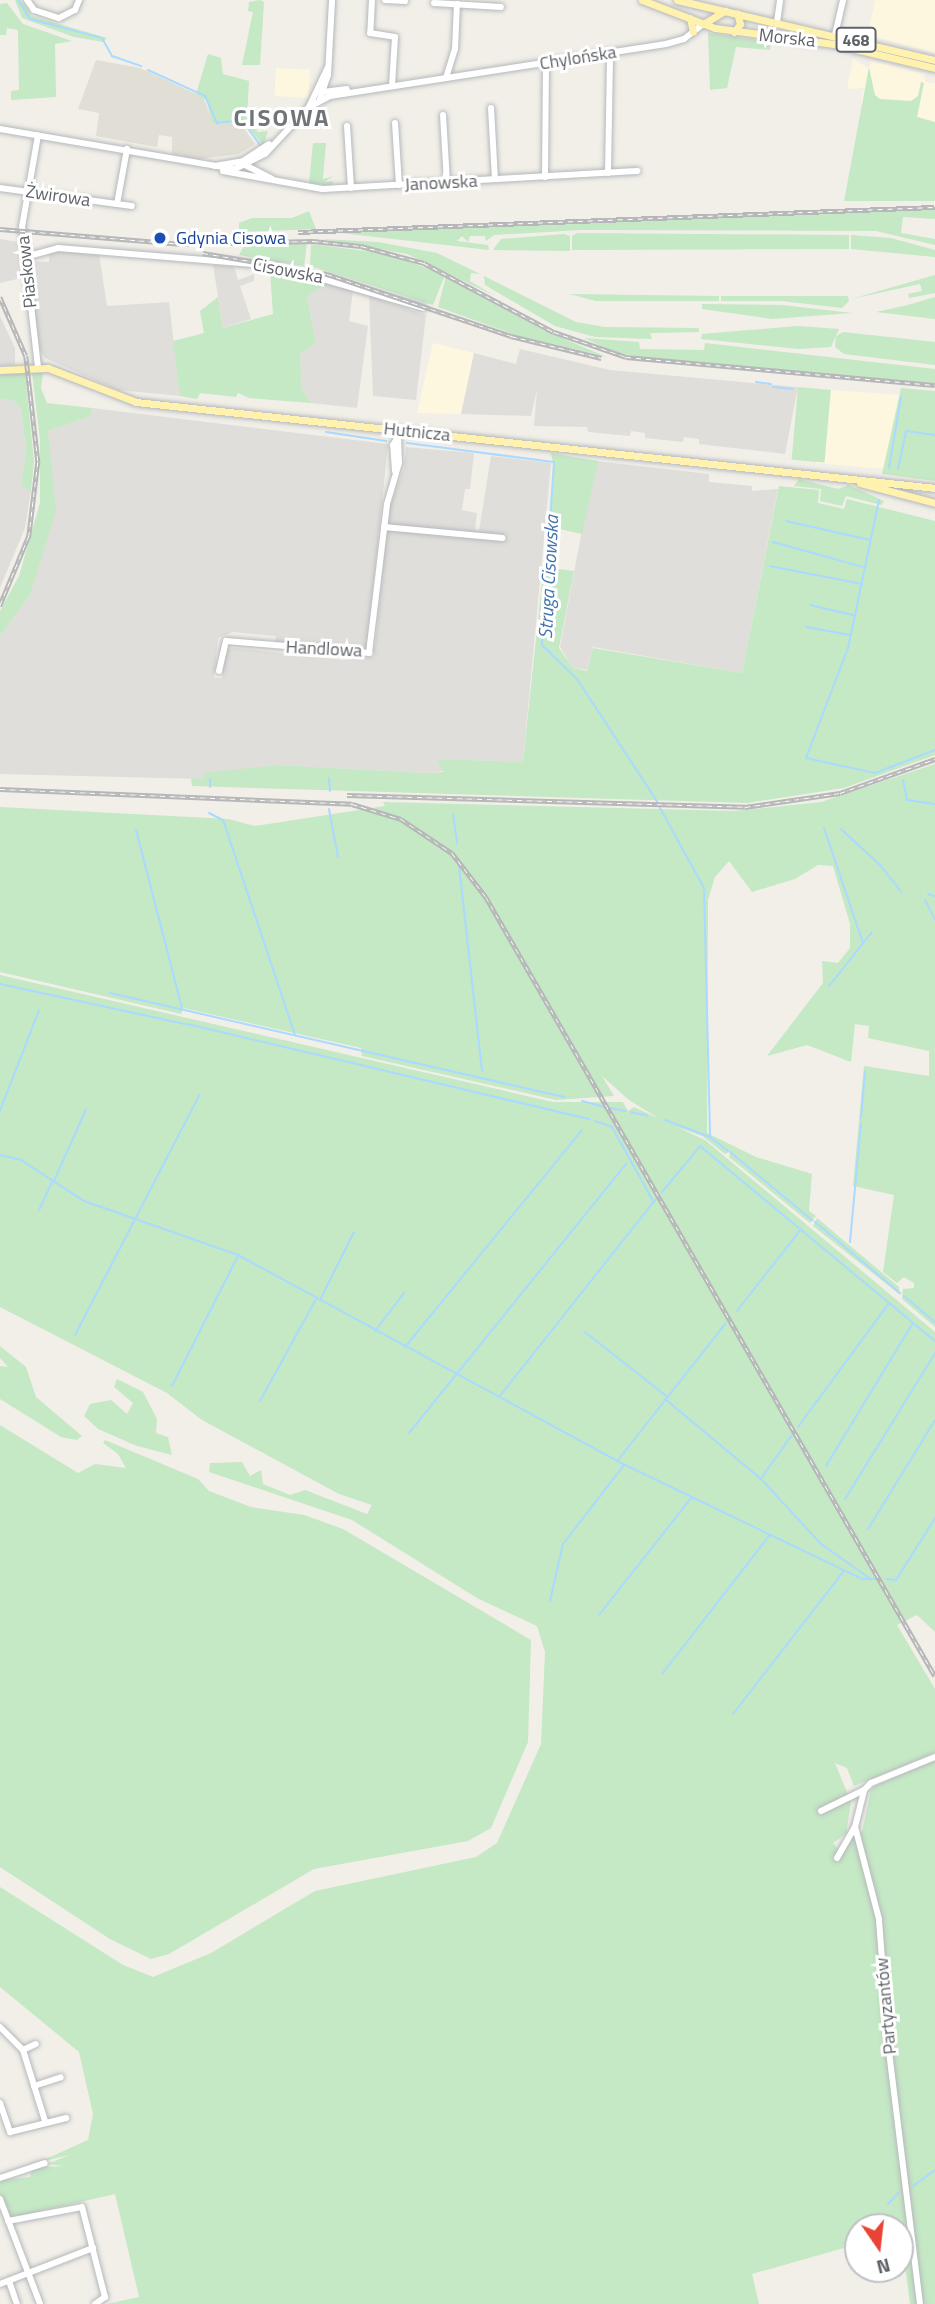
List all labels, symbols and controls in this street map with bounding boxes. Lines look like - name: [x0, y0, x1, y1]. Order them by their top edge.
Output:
- street label: Morska: [758, 24, 816, 52]
- road number: 468: [835, 28, 877, 52]
- street label: Chylońska: [538, 41, 618, 75]
- district label: CISOWA: [234, 104, 330, 132]
- street label: Janowska: [404, 170, 478, 196]
- street label: Żwirowa: [24, 181, 92, 211]
- place label: Gdynia Cisowa: [176, 227, 286, 249]
- marker: Gdynia Cisowa: [150, 228, 170, 248]
- street label: Piaskowa: [12, 235, 42, 309]
- street label: Cisowska: [251, 254, 325, 288]
- street label: Hutnicza: [383, 418, 451, 446]
- water label: Struga Cisowska: [533, 514, 563, 640]
- street label: Handlowa: [285, 636, 363, 662]
- street label: Partyzantów: [871, 1957, 901, 2055]
- north arrow: [844, 2213, 914, 2283]
- text: N: [874, 2251, 894, 2283]

